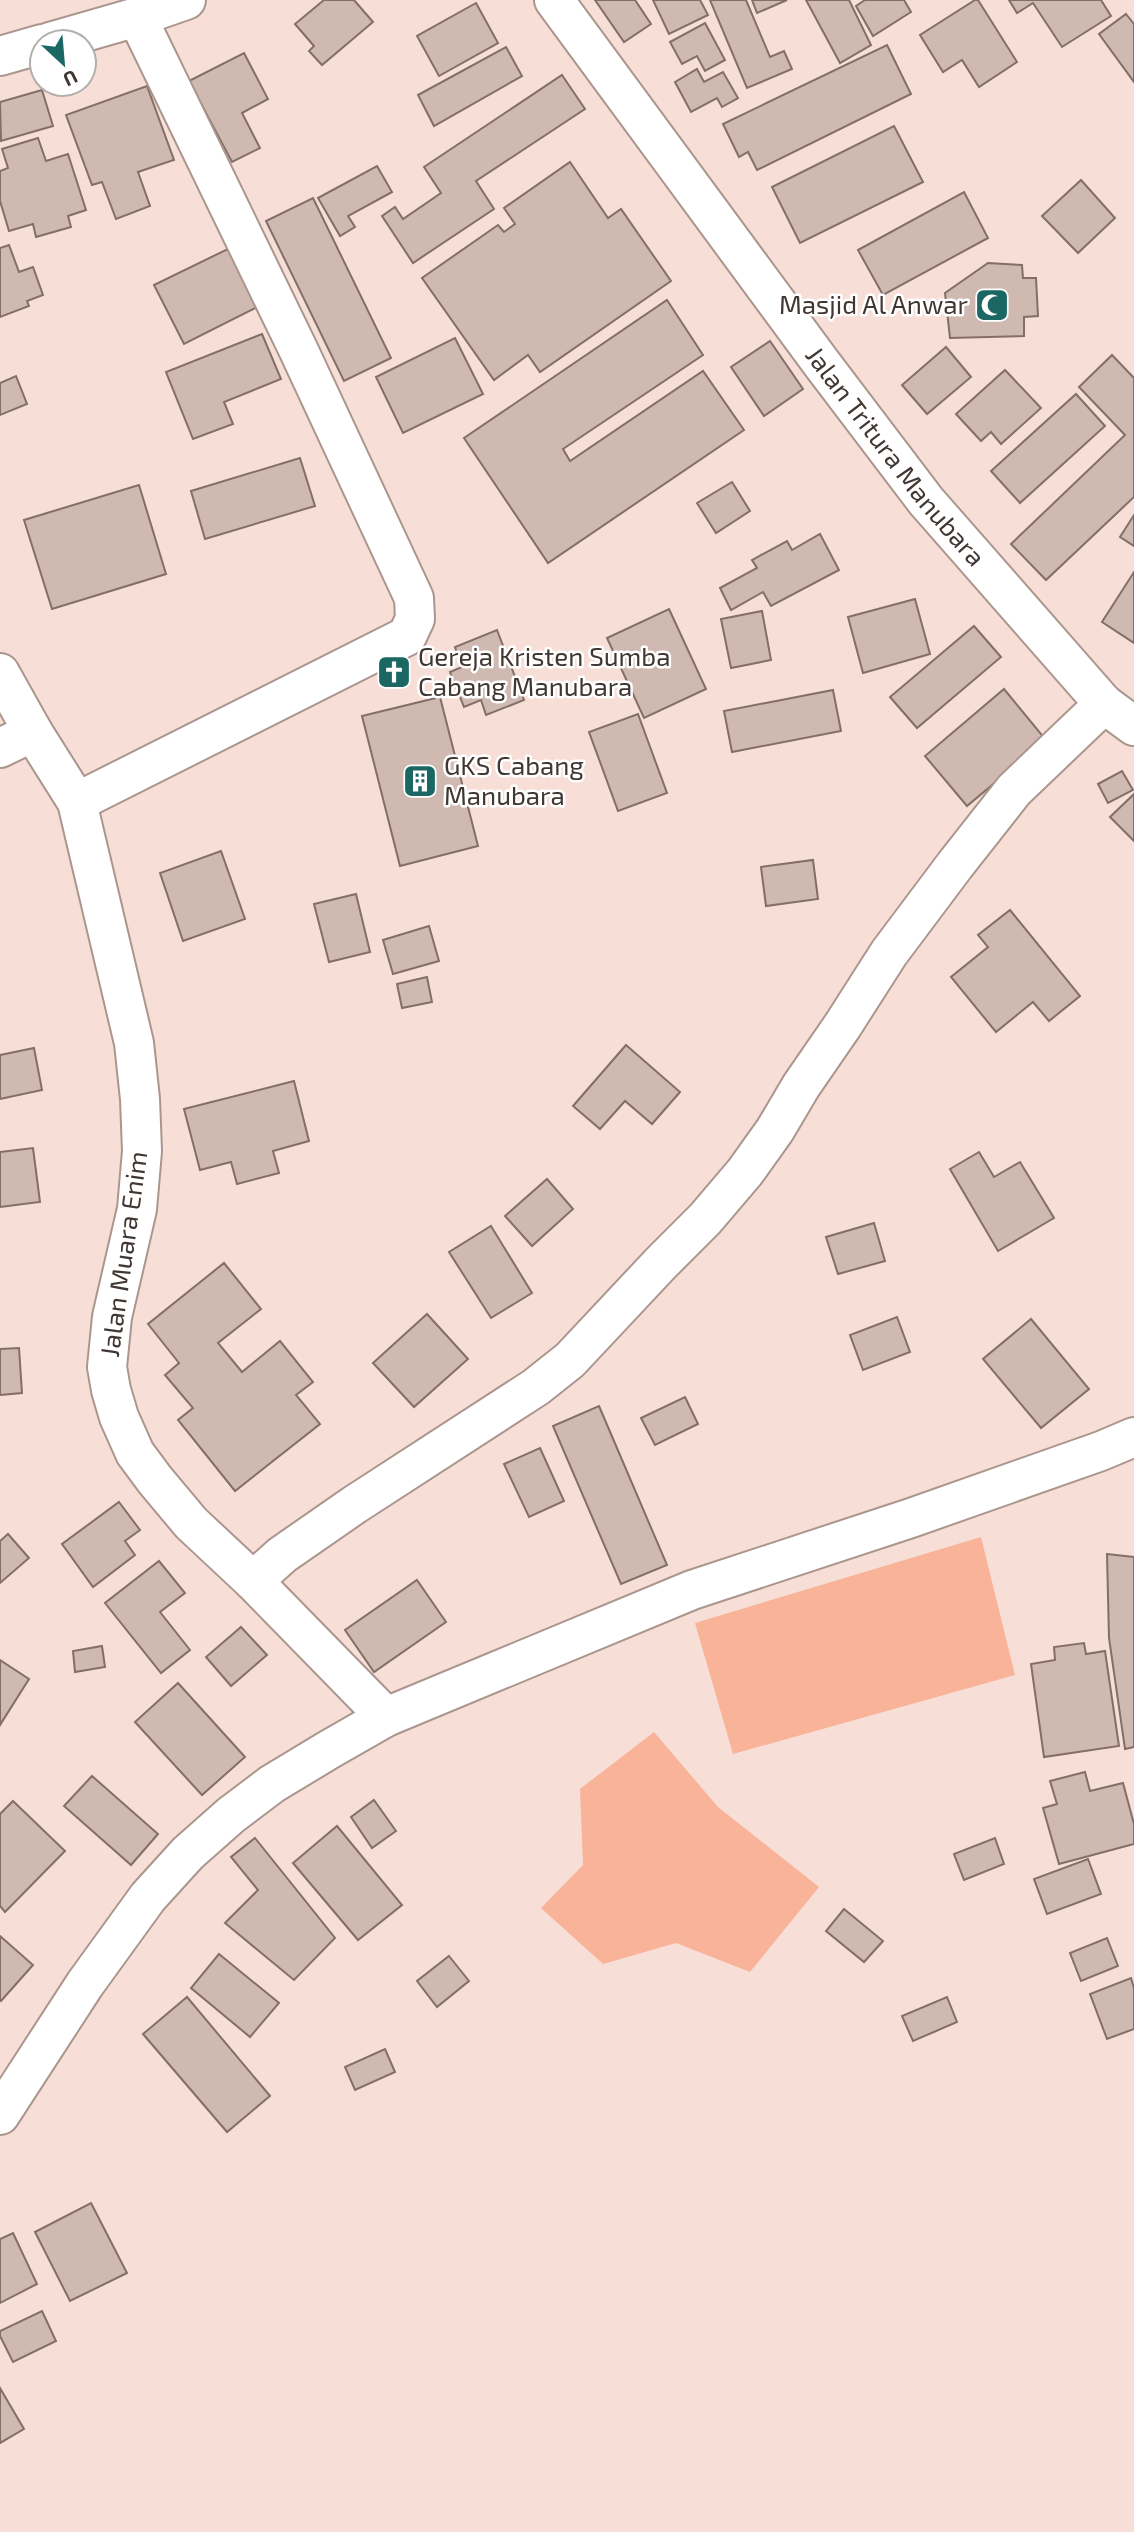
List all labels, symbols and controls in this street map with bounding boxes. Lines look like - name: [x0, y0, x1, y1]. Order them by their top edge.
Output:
- north arrow: [28, 28, 98, 98]
- text: U: [60, 66, 82, 92]
- mosque icon: Masjid Al Anwar: [973, 286, 1011, 324]
- place label: Masjid Al Anwar: [779, 288, 968, 319]
- street label: Jalan Tritura Manubara: [800, 340, 993, 572]
- place label: Gereja Kristen Sumba Cabang Manubara: [418, 640, 670, 701]
- church icon: Gereja Kristen Sumba Cabang Manubara: [375, 653, 413, 691]
- place label: GKS Cabang Manubara: [444, 749, 584, 810]
- building icon: GKS Cabang Manubara: [401, 762, 439, 800]
- street label: Jalan Muara Enim: [93, 1149, 152, 1359]

